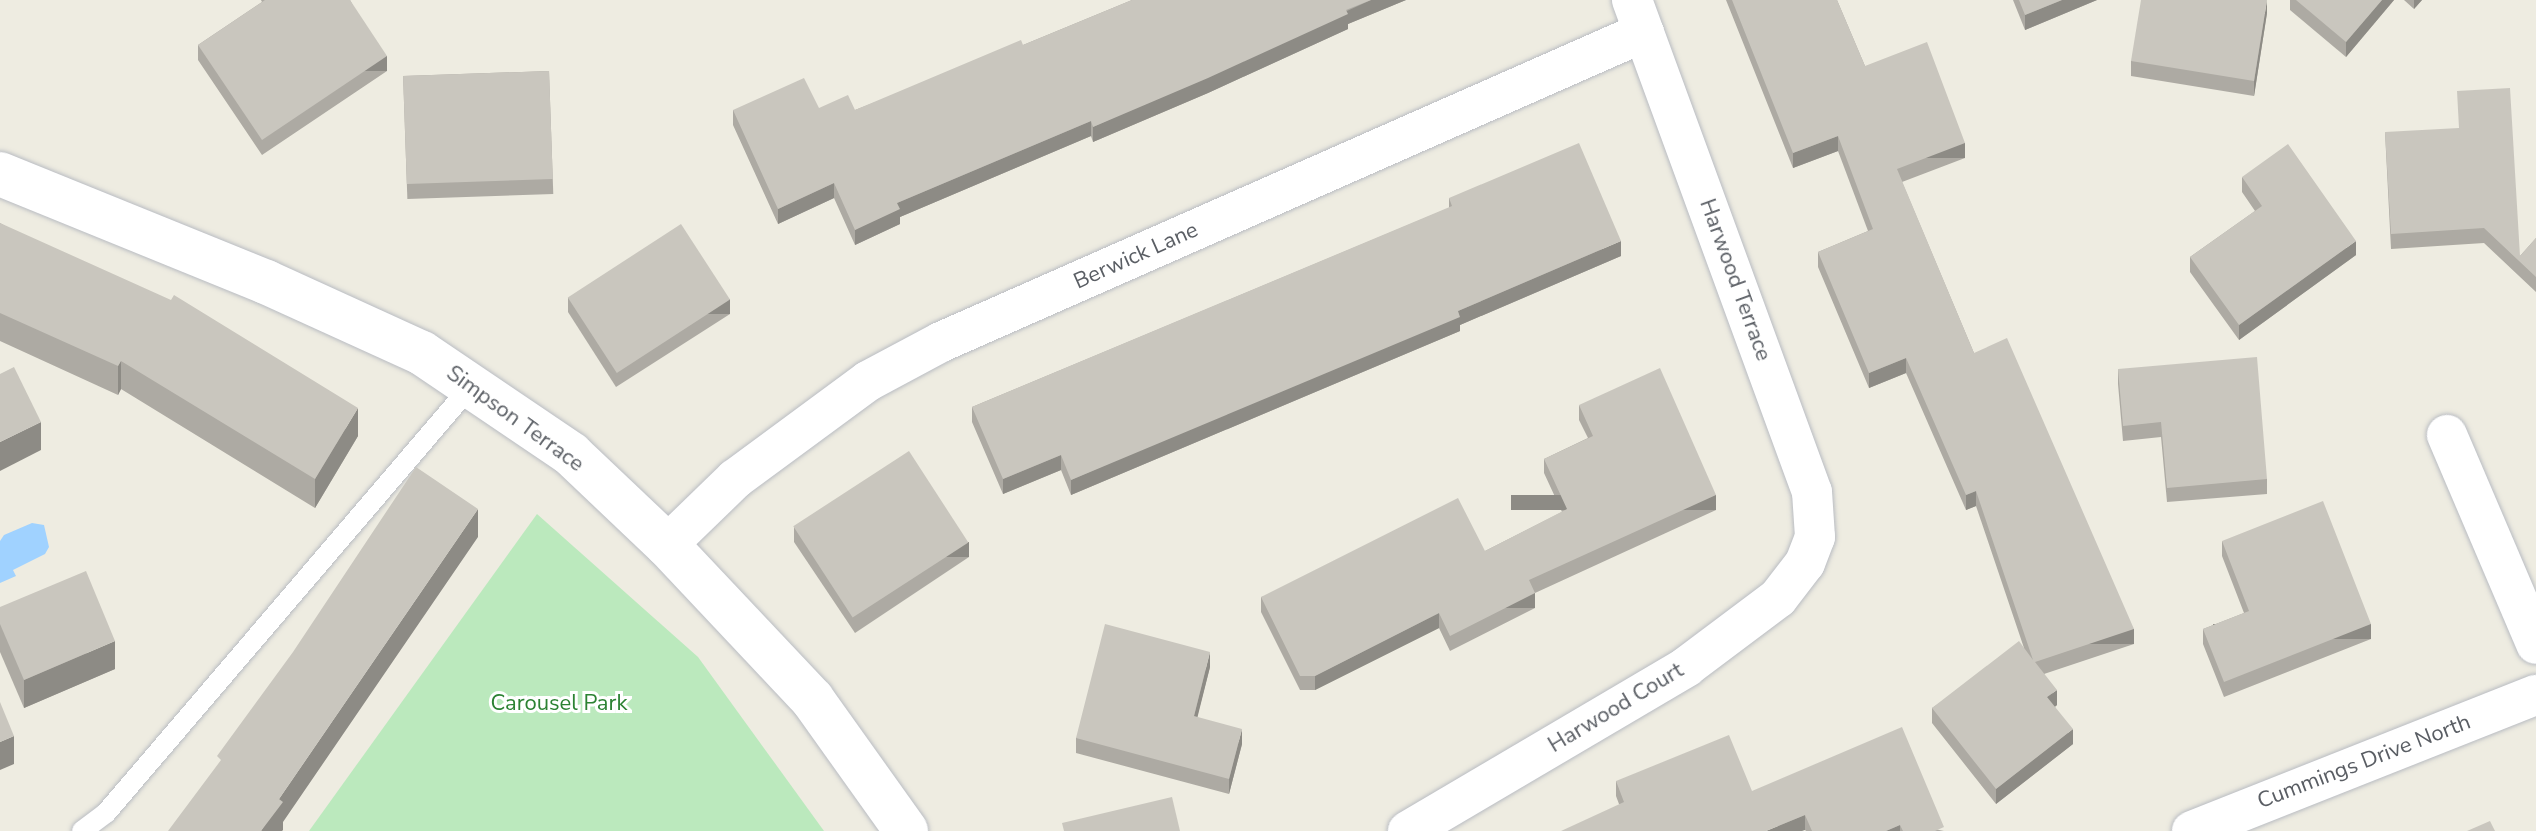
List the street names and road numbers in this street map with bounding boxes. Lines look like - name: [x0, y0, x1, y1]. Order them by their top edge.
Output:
- street label: Harwood Terrace: [1693, 195, 1777, 365]
- street label: Berwick Lane: [1070, 217, 1202, 295]
- street label: Simpson Terrace: [441, 360, 589, 478]
- street label: Harwood Court: [1544, 657, 1688, 759]
- street label: Cummings Drive North: [2254, 709, 2474, 815]

